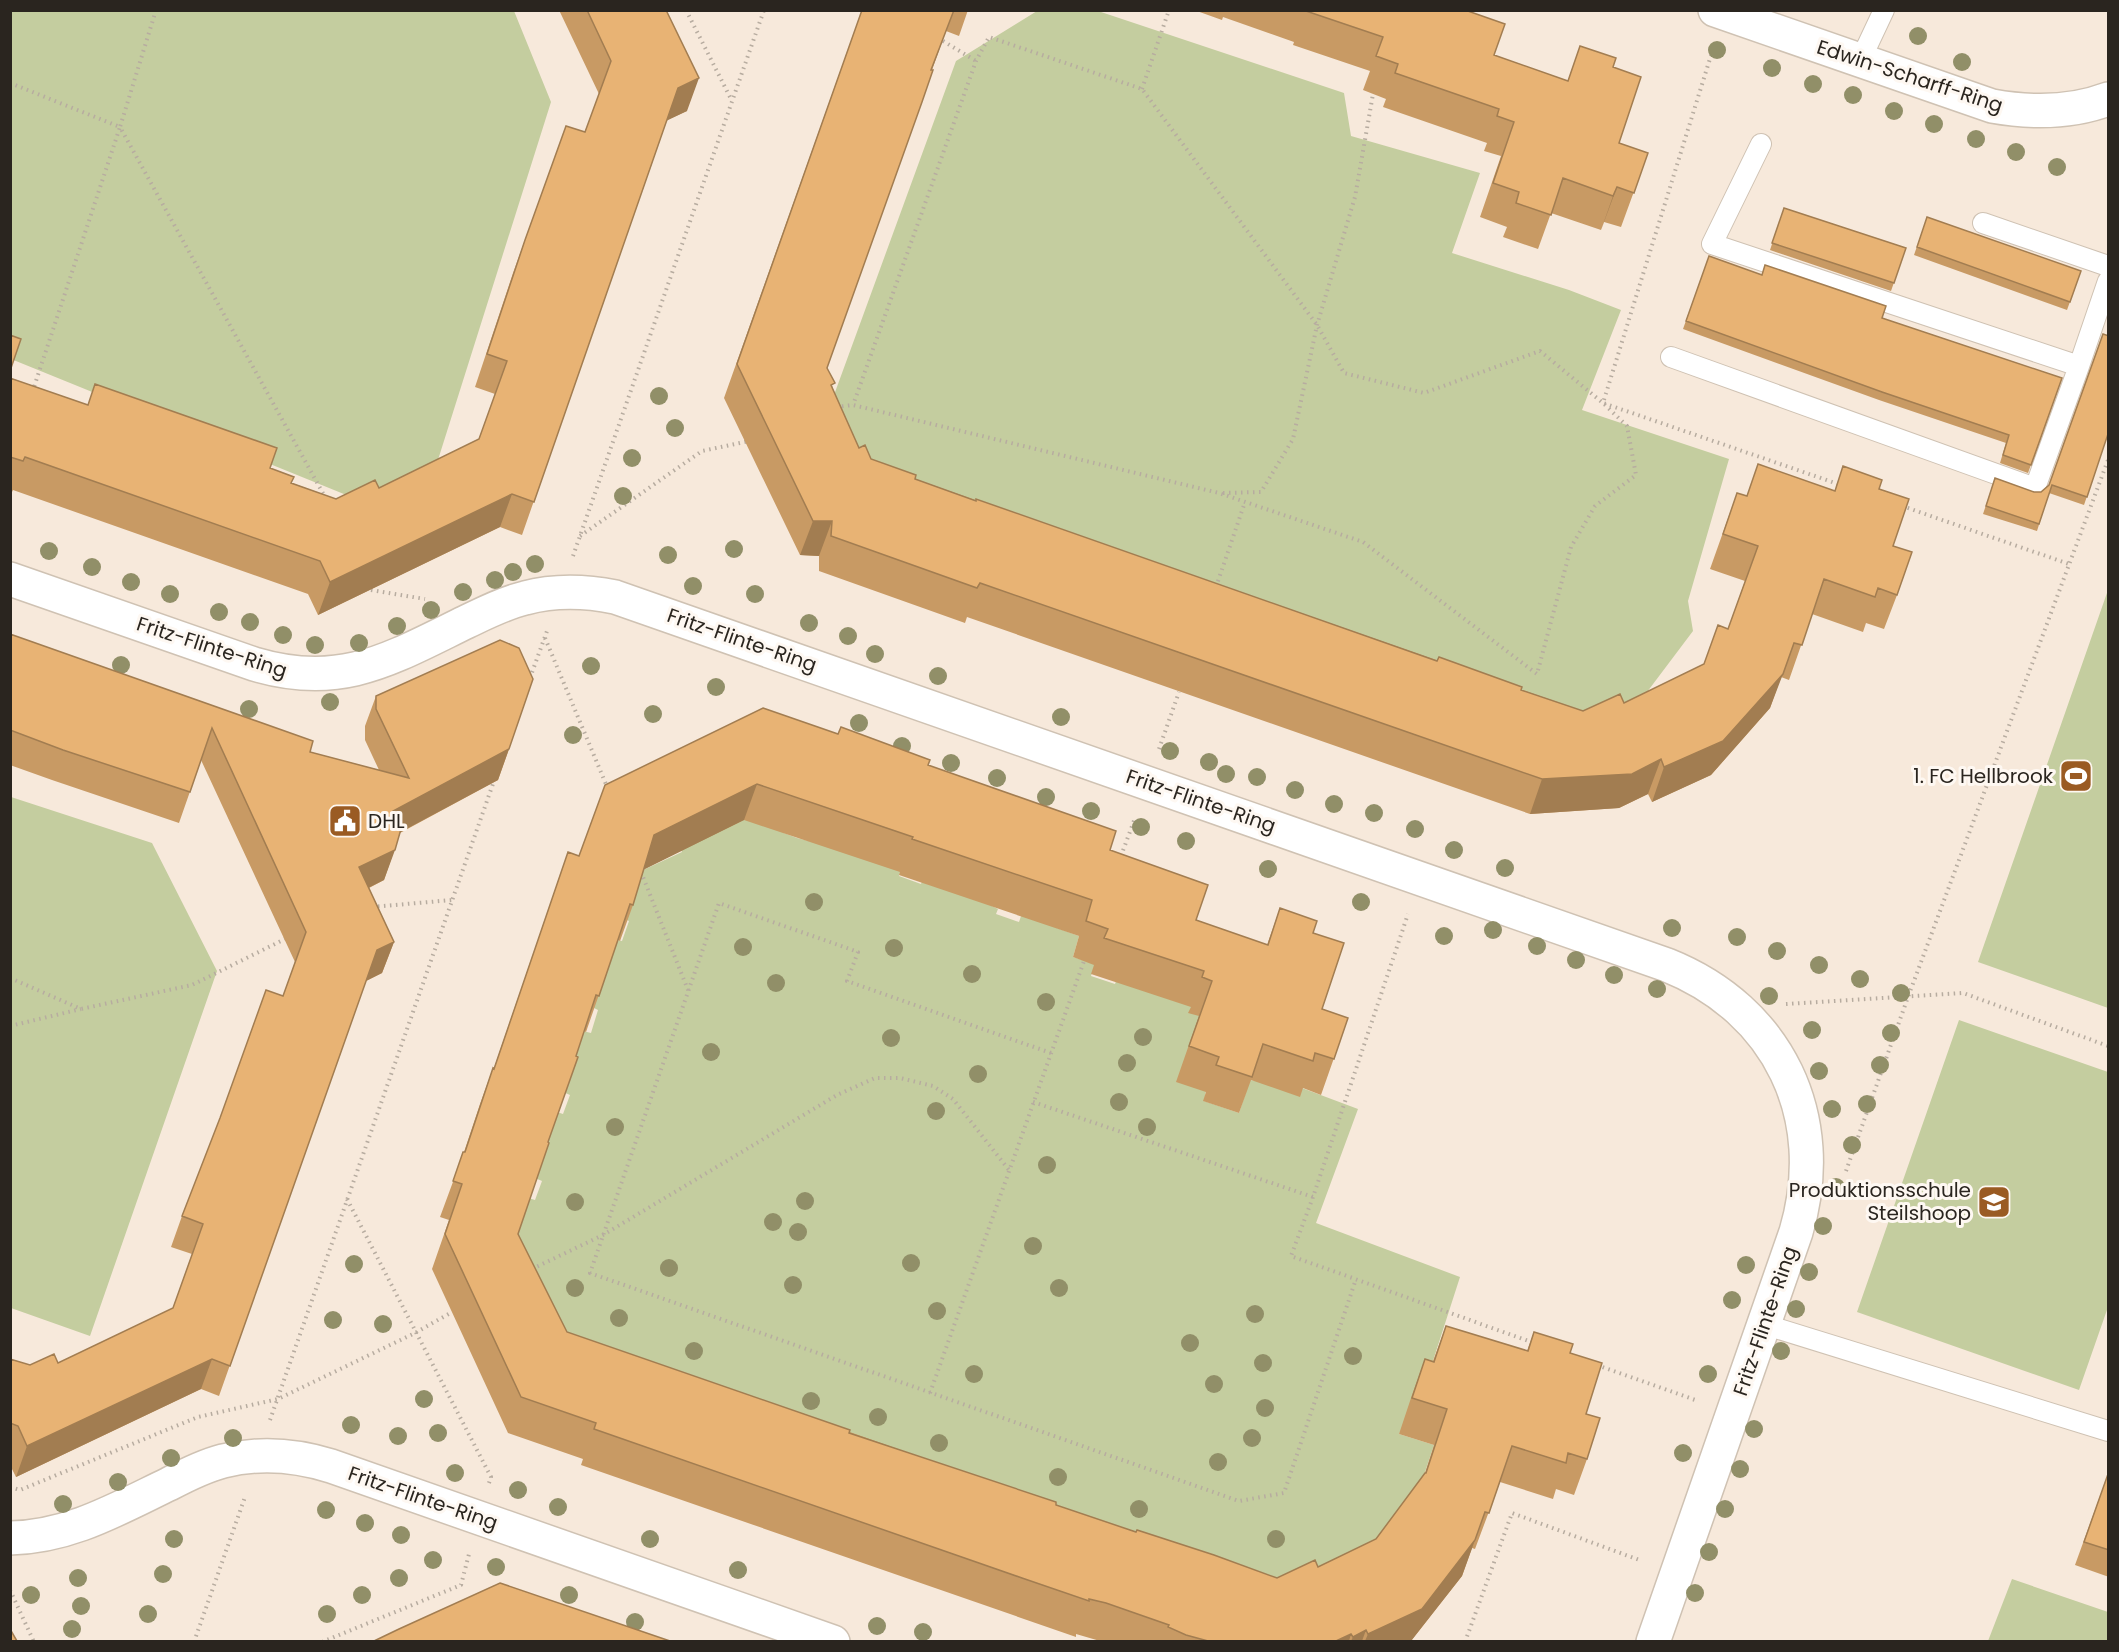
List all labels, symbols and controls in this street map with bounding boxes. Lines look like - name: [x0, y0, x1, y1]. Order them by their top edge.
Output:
- street label: Edwin-Scharff-Ring: [1813, 33, 2007, 119]
- street label: Fritz-Flinte-Ring: [663, 601, 821, 679]
- street label: Fritz-Flinte-Ring: [133, 609, 291, 685]
- sports icon: 1. FC Hellbrook: [2058, 758, 2094, 794]
- street label: Fritz-Flinte-Ring: [1122, 762, 1280, 840]
- place label: 1. FC Hellbrook: [1913, 762, 2054, 790]
- public building icon: DHL: [327, 803, 363, 839]
- place label: DHL: [368, 807, 405, 835]
- place label: Produktionsschule Steilshoop: [1789, 1176, 1971, 1227]
- school or university icon: Produktionsschule Steilshoop: [1976, 1184, 2012, 1220]
- street label: Fritz-Flinte-Ring: [1726, 1242, 1804, 1400]
- street label: Fritz-Flinte-Ring: [344, 1459, 502, 1537]

